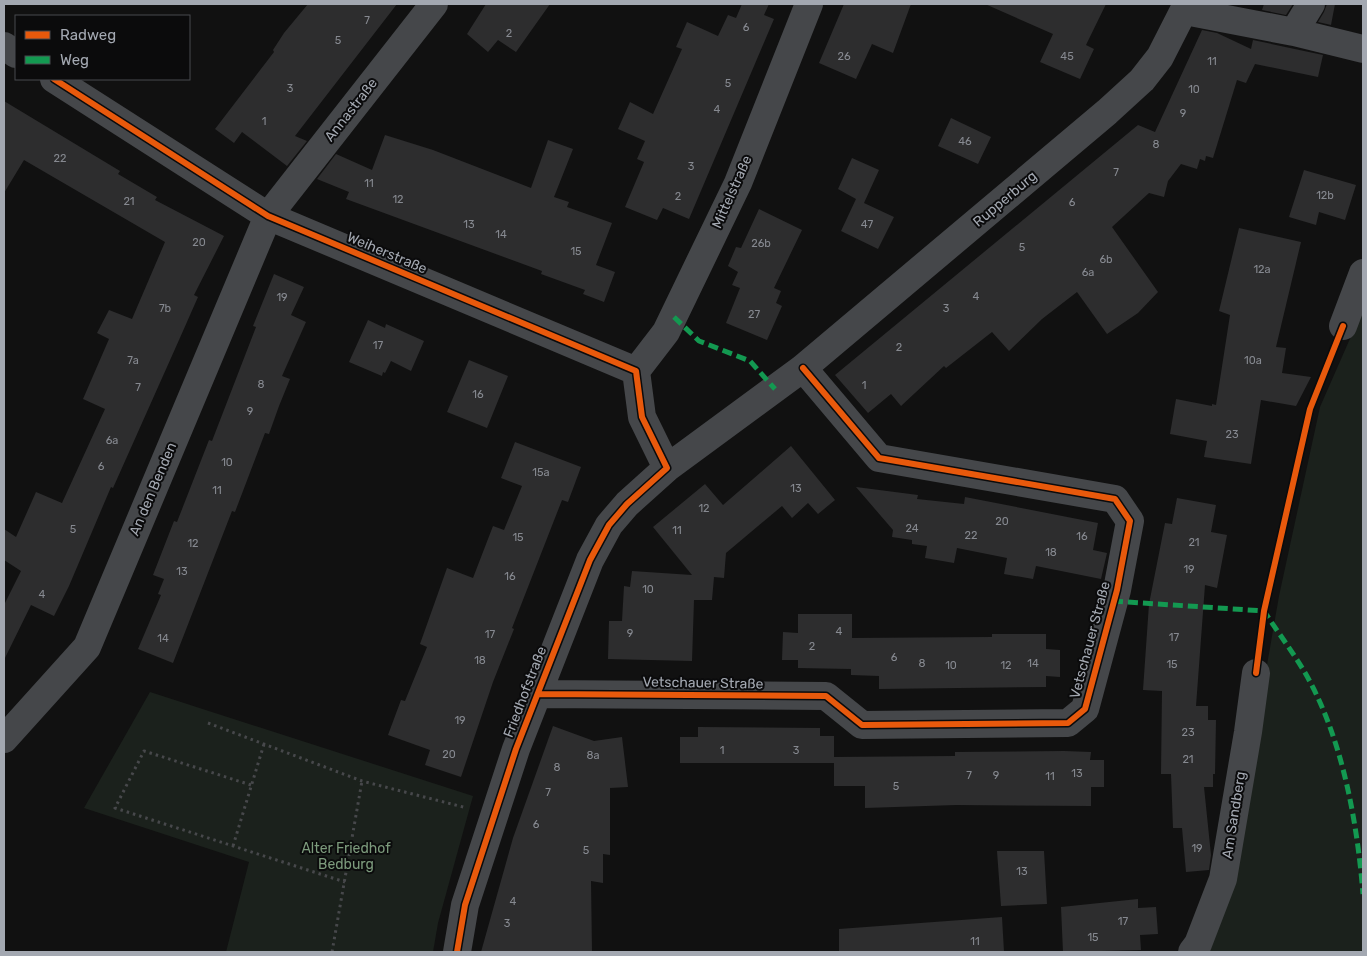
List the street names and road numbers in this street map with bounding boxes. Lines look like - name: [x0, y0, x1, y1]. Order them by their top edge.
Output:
- street label: Annastraße: [321, 75, 381, 145]
- street label: Mittelstraße: [708, 153, 756, 231]
- street label: Rupperburg: [970, 168, 1040, 230]
- street label: Weiherstraße: [344, 228, 430, 278]
- street label: An den Benden: [126, 440, 180, 538]
- street label: Vetschauer Straße: [1066, 579, 1114, 701]
- street label: Friedhofstraße: [500, 644, 550, 740]
- street label: Vetschauer Straße: [642, 673, 764, 693]
- street label: Am Sandberg: [1219, 770, 1249, 860]

